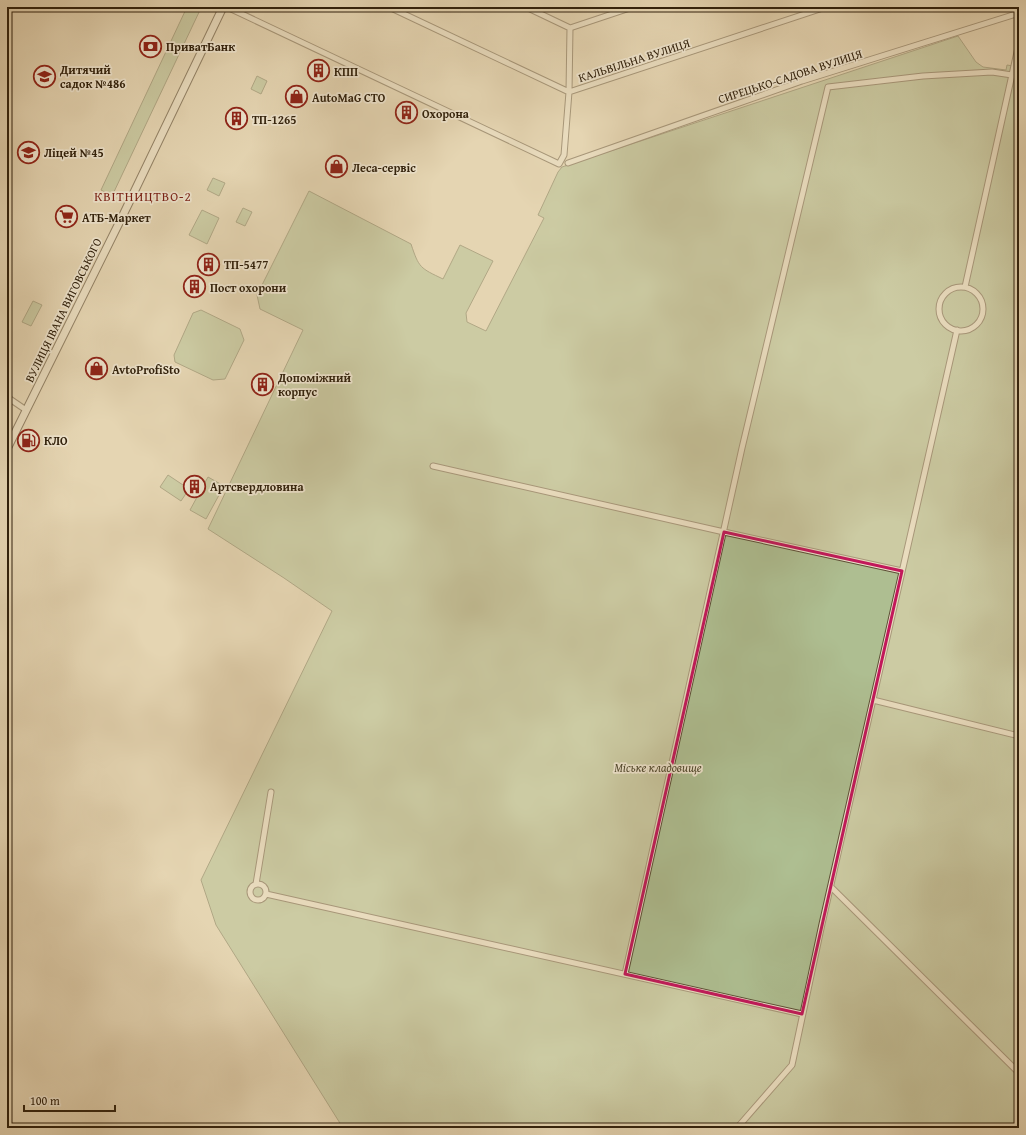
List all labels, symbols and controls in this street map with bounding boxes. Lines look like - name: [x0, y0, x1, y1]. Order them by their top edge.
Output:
- bank icon: ПриватБанк: [138, 33, 164, 59]
- street label: КАЛЬВІЛЬНА ВУЛИЦЯ: [576, 34, 692, 86]
- place label: ПриватБанк: [166, 38, 235, 55]
- street label: СИРЕЦЬКО-САДОВА ВУЛИЦЯ: [716, 45, 864, 107]
- building icon: КПП: [306, 58, 332, 84]
- place label: Дитячий садок №486: [59, 61, 125, 92]
- school or university icon: Дитячий садок №486: [32, 63, 58, 89]
- place label: КПП: [334, 63, 358, 80]
- shop icon: AutoMaG СТО: [283, 84, 309, 110]
- place label: AutoMaG СТО: [312, 89, 386, 106]
- building icon: Охорона: [394, 100, 420, 126]
- place label: Охорона: [422, 105, 470, 122]
- building icon: ТП-1265: [224, 106, 250, 132]
- place label: ТП-1265: [252, 111, 296, 128]
- school or university icon: Ліцей №45: [15, 139, 41, 165]
- place label: Ліцей №45: [44, 144, 104, 161]
- shop icon: Леса-сервіс: [324, 154, 350, 180]
- place label: Леса-сервіс: [352, 159, 416, 176]
- district label: КВІТНИЦТВО-2: [94, 187, 192, 206]
- supermarket icon: АТБ-Маркет: [54, 204, 80, 230]
- place label: АТБ-Маркет: [82, 209, 151, 226]
- street label: ВУЛИЦЯ ІВАНА ВИГОВСЬКОГО: [21, 235, 105, 385]
- building icon: ТП-5477: [195, 251, 221, 277]
- place label: ТП-5477: [224, 256, 268, 273]
- building icon: Пост охорони: [182, 274, 208, 300]
- place label: Пост охорони: [210, 279, 287, 296]
- shop icon: AvtoProfiSto: [84, 356, 110, 382]
- place label: AvtoProfiSto: [112, 361, 181, 378]
- place label: Допоміжний корпус: [277, 369, 351, 400]
- building icon: Допоміжний корпус: [249, 371, 275, 397]
- fuel station icon: КЛО: [15, 427, 41, 453]
- place label: КЛО: [44, 432, 68, 449]
- building icon: Артсвердловина: [181, 473, 207, 499]
- place label: Артсвердловина: [210, 478, 304, 495]
- park label: Міське кладовище: [614, 759, 702, 776]
- scale bar: [24, 1087, 115, 1113]
- text: 100 m: [30, 1092, 60, 1109]

